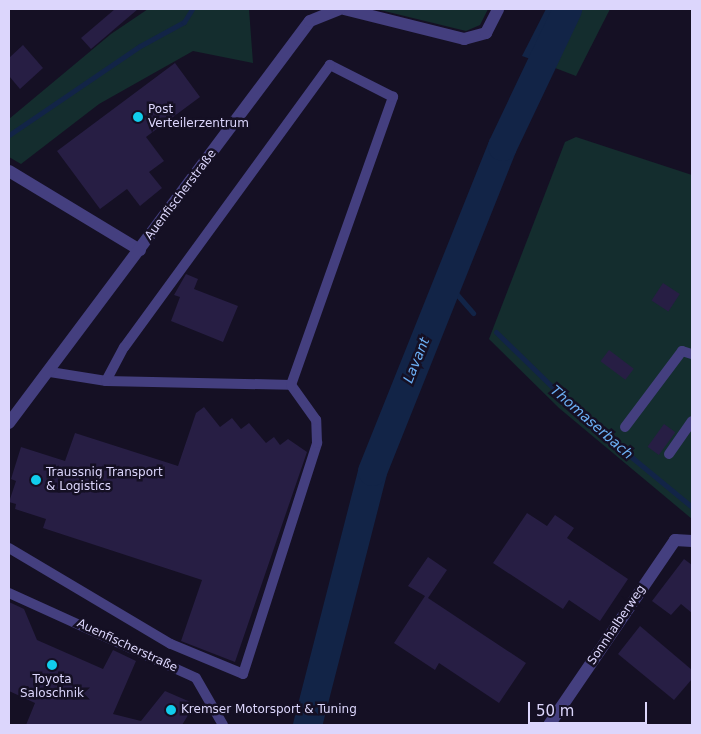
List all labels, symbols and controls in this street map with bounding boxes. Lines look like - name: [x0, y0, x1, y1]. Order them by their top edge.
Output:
- place label: Post Verteilerzentrum: [148, 103, 249, 131]
- marker: Post Verteilerzentrum: [132, 111, 144, 123]
- street label: Auenfischerstraße: [142, 147, 220, 243]
- water label: Lavant: [399, 335, 433, 385]
- water label: Thomaserbach: [547, 382, 637, 462]
- place label: Traussnig Transport & Logistics: [46, 466, 163, 494]
- marker: Traussnig Transport & Logistics: [30, 474, 42, 486]
- street label: Sonnhalberweg: [585, 582, 649, 668]
- street label: Auenfischerstraße: [74, 616, 180, 676]
- marker: Toyota Saloschnik: [46, 659, 58, 671]
- place label: Toyota Saloschnik: [20, 673, 84, 701]
- scale bar: [531, 692, 650, 724]
- text: 50 m: [536, 702, 574, 720]
- place label: Kremser Motorsport & Tuning: [181, 703, 357, 717]
- marker: Kremser Motorsport & Tuning: [165, 704, 177, 716]

